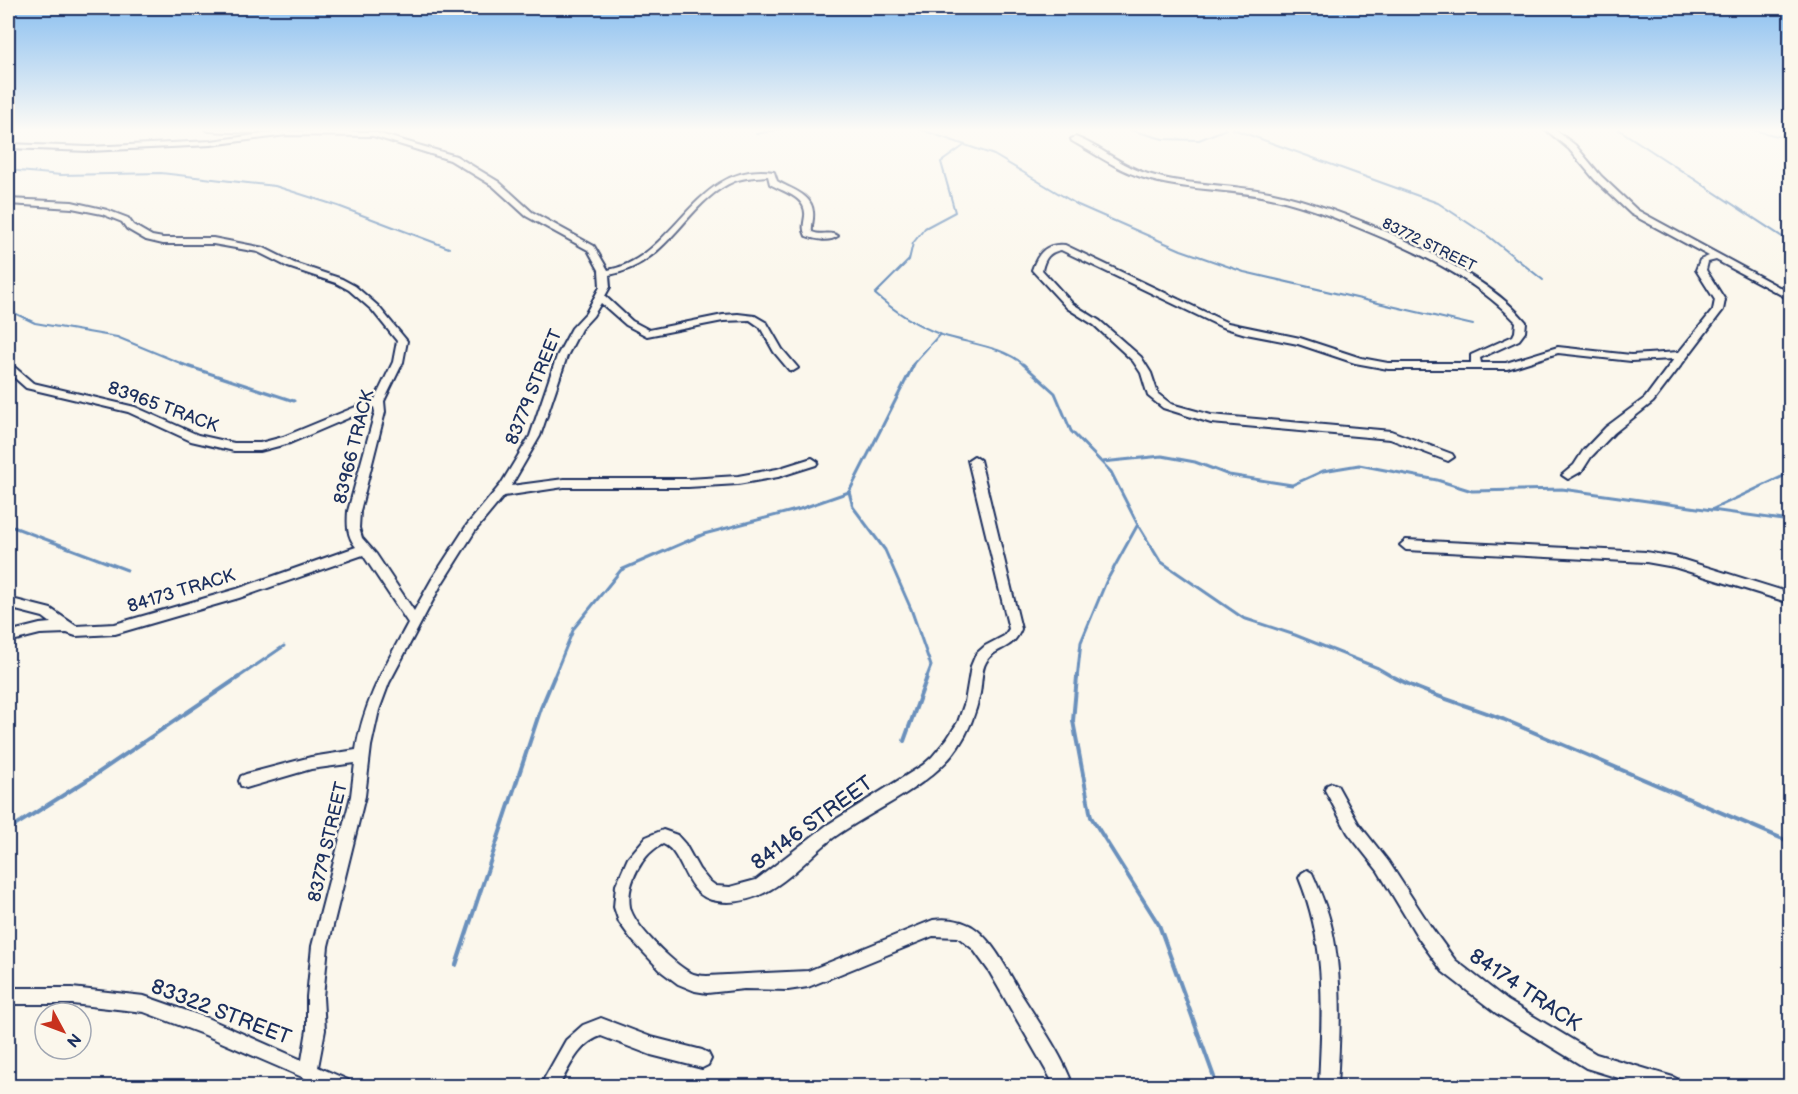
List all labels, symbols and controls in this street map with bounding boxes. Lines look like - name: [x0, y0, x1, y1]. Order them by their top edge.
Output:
- street label: 83772 STREET: [1379, 214, 1479, 276]
- street label: 83779 STREET: [501, 326, 567, 448]
- street label: 83965 TRACK: [105, 377, 222, 437]
- street label: 83966 TRACK: [330, 387, 378, 506]
- street label: 84173 TRACK: [125, 565, 238, 617]
- street label: 84146 STREET: [746, 770, 878, 876]
- street label: 83779 STREET: [304, 780, 352, 904]
- street label: 84174 TRACK: [1464, 943, 1586, 1037]
- street label: 83322 STREET: [147, 974, 295, 1050]
- north arrow: [33, 1001, 93, 1061]
- text: N: [62, 1029, 84, 1051]

